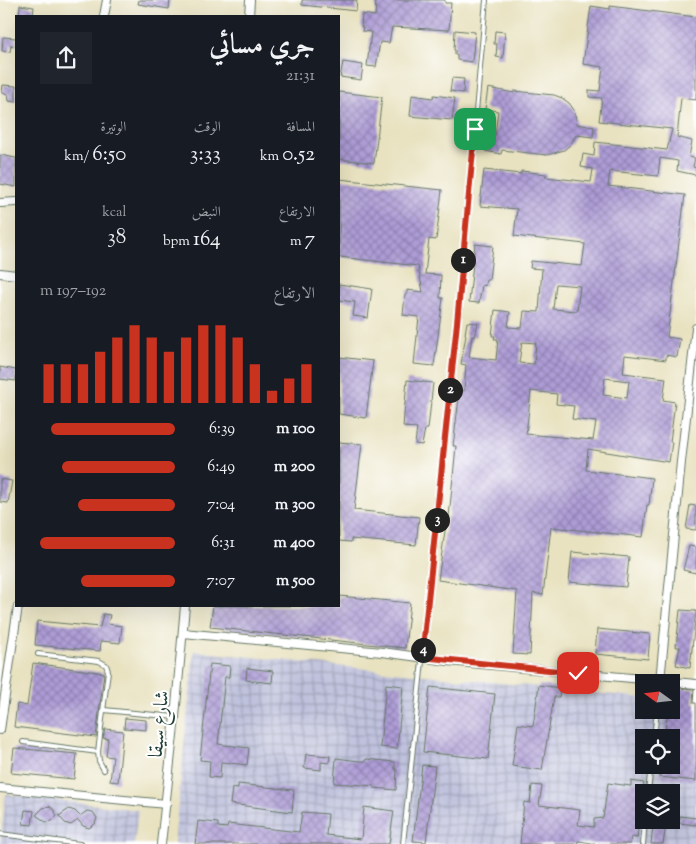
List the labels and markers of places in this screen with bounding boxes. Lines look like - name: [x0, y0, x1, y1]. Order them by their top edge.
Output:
- pin: [454, 108, 496, 150]
- pin: 1: [450, 248, 476, 272]
- pin: 2: [438, 378, 462, 402]
- pin: 3: [424, 508, 450, 532]
- pin: 4: [410, 638, 436, 662]
- pin: [557, 652, 599, 694]

